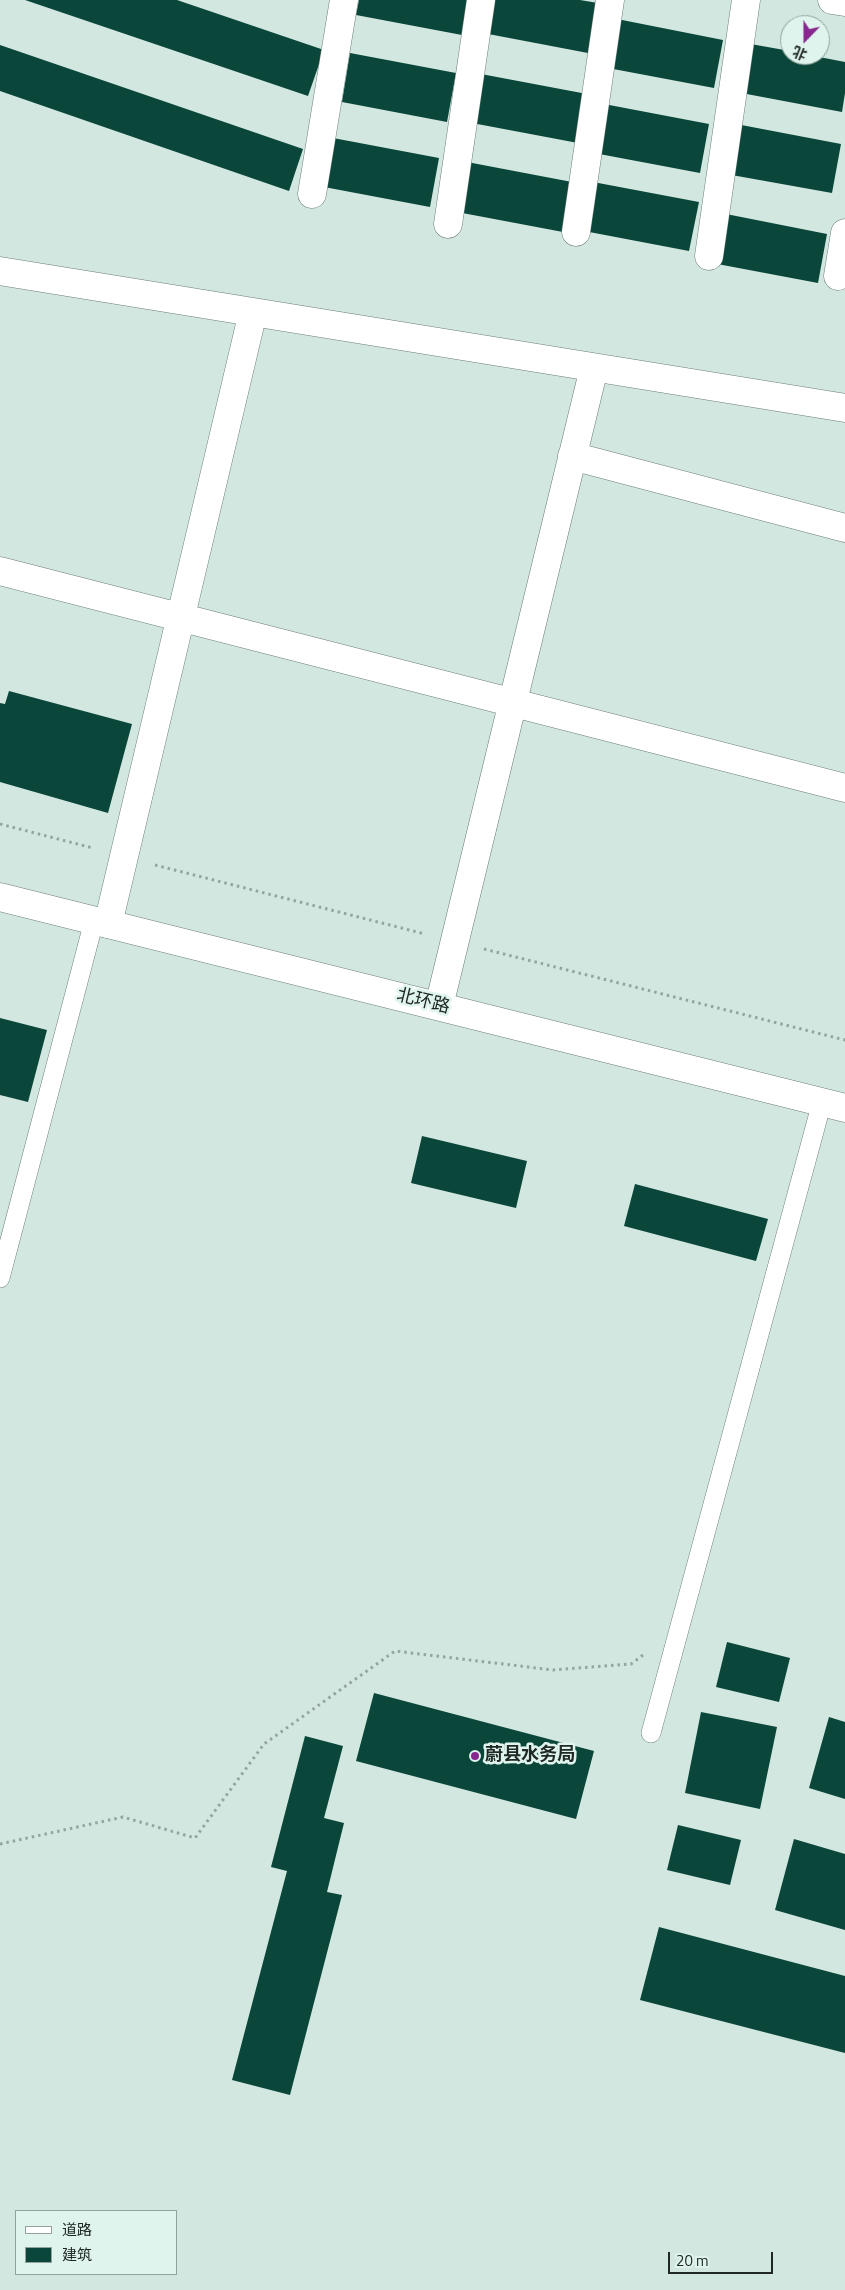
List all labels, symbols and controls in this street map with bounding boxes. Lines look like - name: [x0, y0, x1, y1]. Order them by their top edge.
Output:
- north arrow: [780, 15, 830, 65]
- text: 北: [789, 41, 810, 66]
- street label: 北环路: [394, 985, 452, 1019]
- place label: 蔚县水务局: [485, 1745, 575, 1767]
- marker: 蔚县水务局: [469, 1750, 481, 1762]
- legend: [15, 2210, 178, 2275]
- text: 道路: [62, 2218, 92, 2241]
- scale bar: [670, 2242, 775, 2274]
- text: 建筑: [62, 2243, 92, 2266]
- text: 20 m: [676, 2249, 709, 2272]

